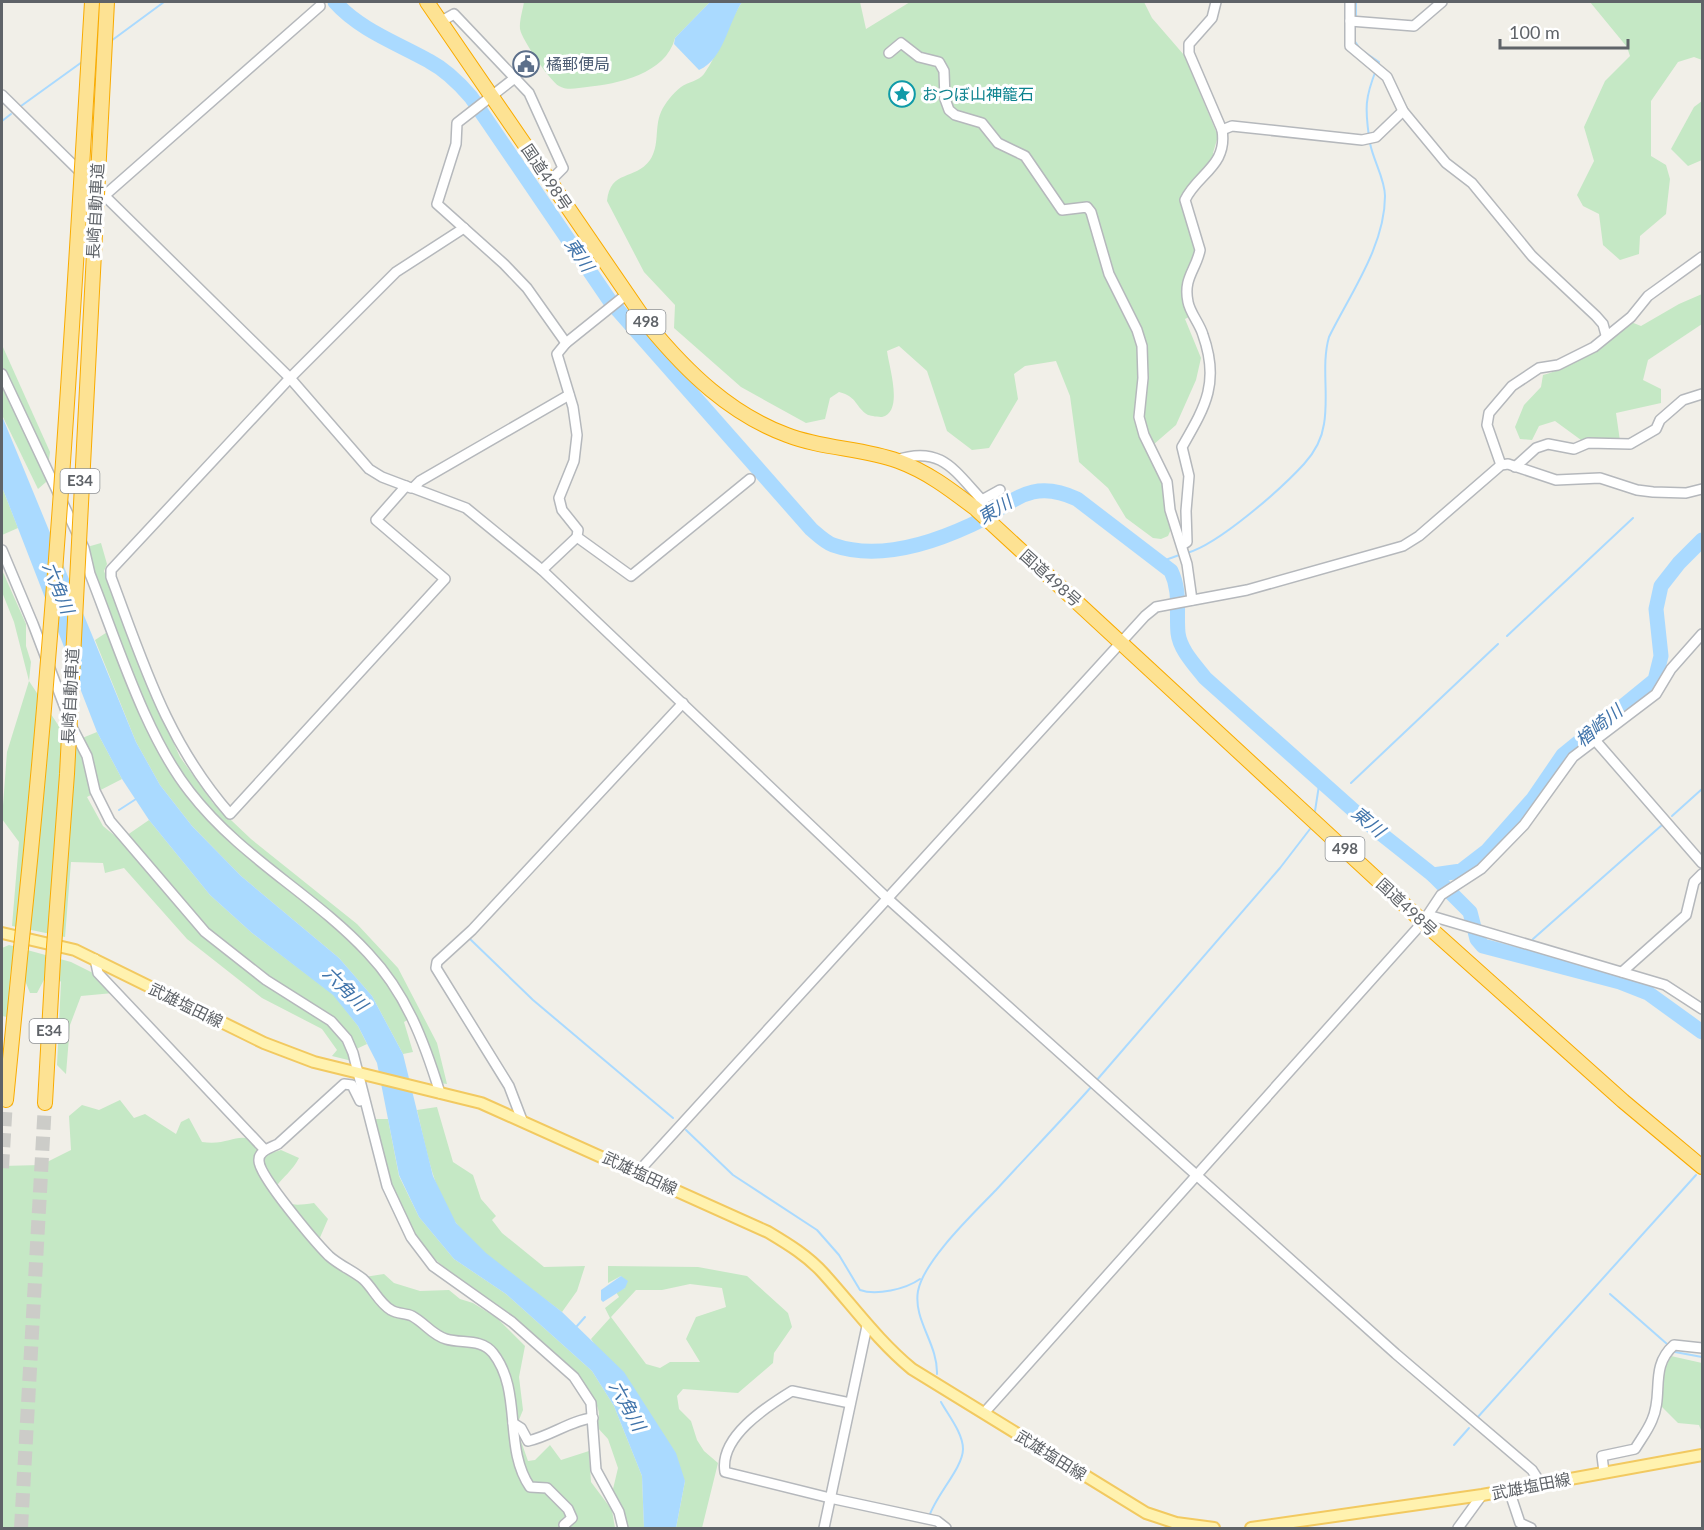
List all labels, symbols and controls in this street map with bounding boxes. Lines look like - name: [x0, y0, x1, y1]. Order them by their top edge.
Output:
- scale bar: [1500, 12, 1628, 50]
- text: 100 m: [1509, 21, 1560, 43]
- public building icon: 橘郵便局: [511, 49, 541, 79]
- place label: 橘郵便局: [546, 54, 610, 73]
- place icon: おつぼ山神籠石: [887, 79, 917, 109]
- place label: おつぼ山神籠石: [922, 84, 1034, 103]
- street label: 国道498号: [518, 140, 576, 213]
- street label: 長崎自動車道: [83, 163, 107, 259]
- water label: 東川: [561, 233, 600, 277]
- road number: 498: [626, 310, 666, 334]
- road number: E34: [60, 469, 100, 493]
- water label: 東川: [973, 489, 1017, 528]
- street label: 国道498号: [1017, 545, 1086, 610]
- water label: 六角川: [39, 558, 80, 619]
- street label: 長崎自動車道: [58, 648, 82, 744]
- water label: 楢崎川: [1570, 698, 1628, 751]
- water label: 東川: [1348, 801, 1391, 843]
- road number: 498: [1326, 837, 1364, 861]
- street label: 国道498号: [1373, 874, 1442, 939]
- water label: 六角川: [319, 961, 374, 1017]
- street label: 武雄塩田線: [146, 978, 226, 1031]
- road number: E34: [29, 1019, 68, 1043]
- street label: 武雄塩田線: [600, 1147, 680, 1198]
- water label: 六角川: [605, 1377, 652, 1436]
- street label: 武雄塩田線: [1012, 1425, 1090, 1484]
- street label: 武雄塩田線: [1490, 1469, 1572, 1502]

